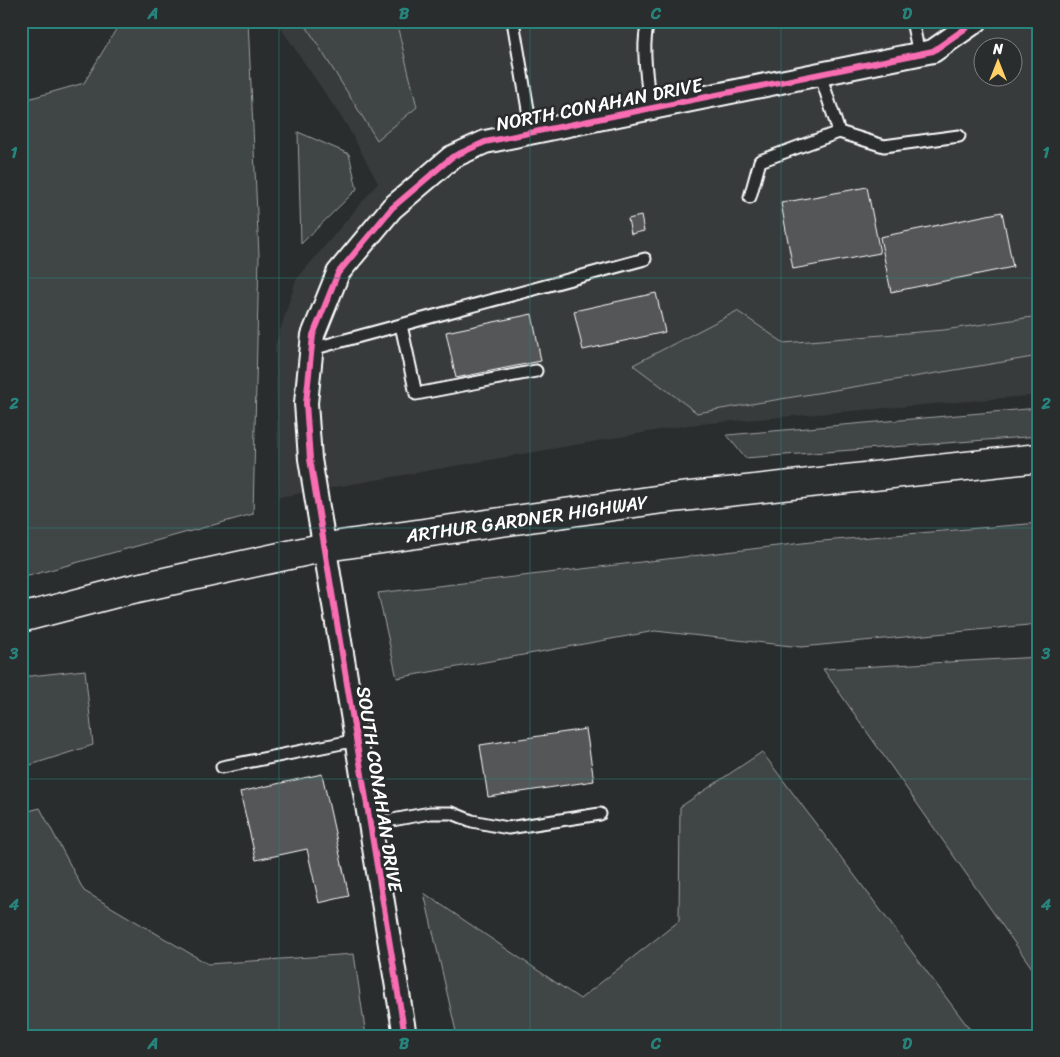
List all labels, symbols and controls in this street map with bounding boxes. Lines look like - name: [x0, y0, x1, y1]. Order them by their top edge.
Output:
- text: A: [147, 0, 158, 28]
- text: B: [399, 0, 410, 28]
- text: C: [650, 0, 662, 28]
- text: D: [902, 0, 912, 28]
- text: N: [992, 37, 1003, 62]
- north arrow: [972, 38, 1022, 88]
- street label: NORTH CONAHAN DRIVE: [493, 68, 706, 141]
- text: 1: [11, 138, 18, 167]
- text: 1: [1043, 138, 1050, 167]
- text: 2: [8, 389, 19, 418]
- text: 2: [1040, 389, 1051, 418]
- street label: ARTHUR GARDNER HIGHWAY: [403, 485, 651, 553]
- text: 3: [9, 639, 19, 668]
- text: 3: [1041, 639, 1051, 668]
- street label: SOUTH CONAHAN DRIVE: [347, 684, 412, 896]
- text: 4: [8, 890, 19, 919]
- text: 4: [1040, 890, 1051, 919]
- text: A: [147, 1029, 158, 1057]
- text: B: [399, 1029, 410, 1057]
- text: C: [650, 1029, 662, 1057]
- text: D: [902, 1029, 912, 1057]

